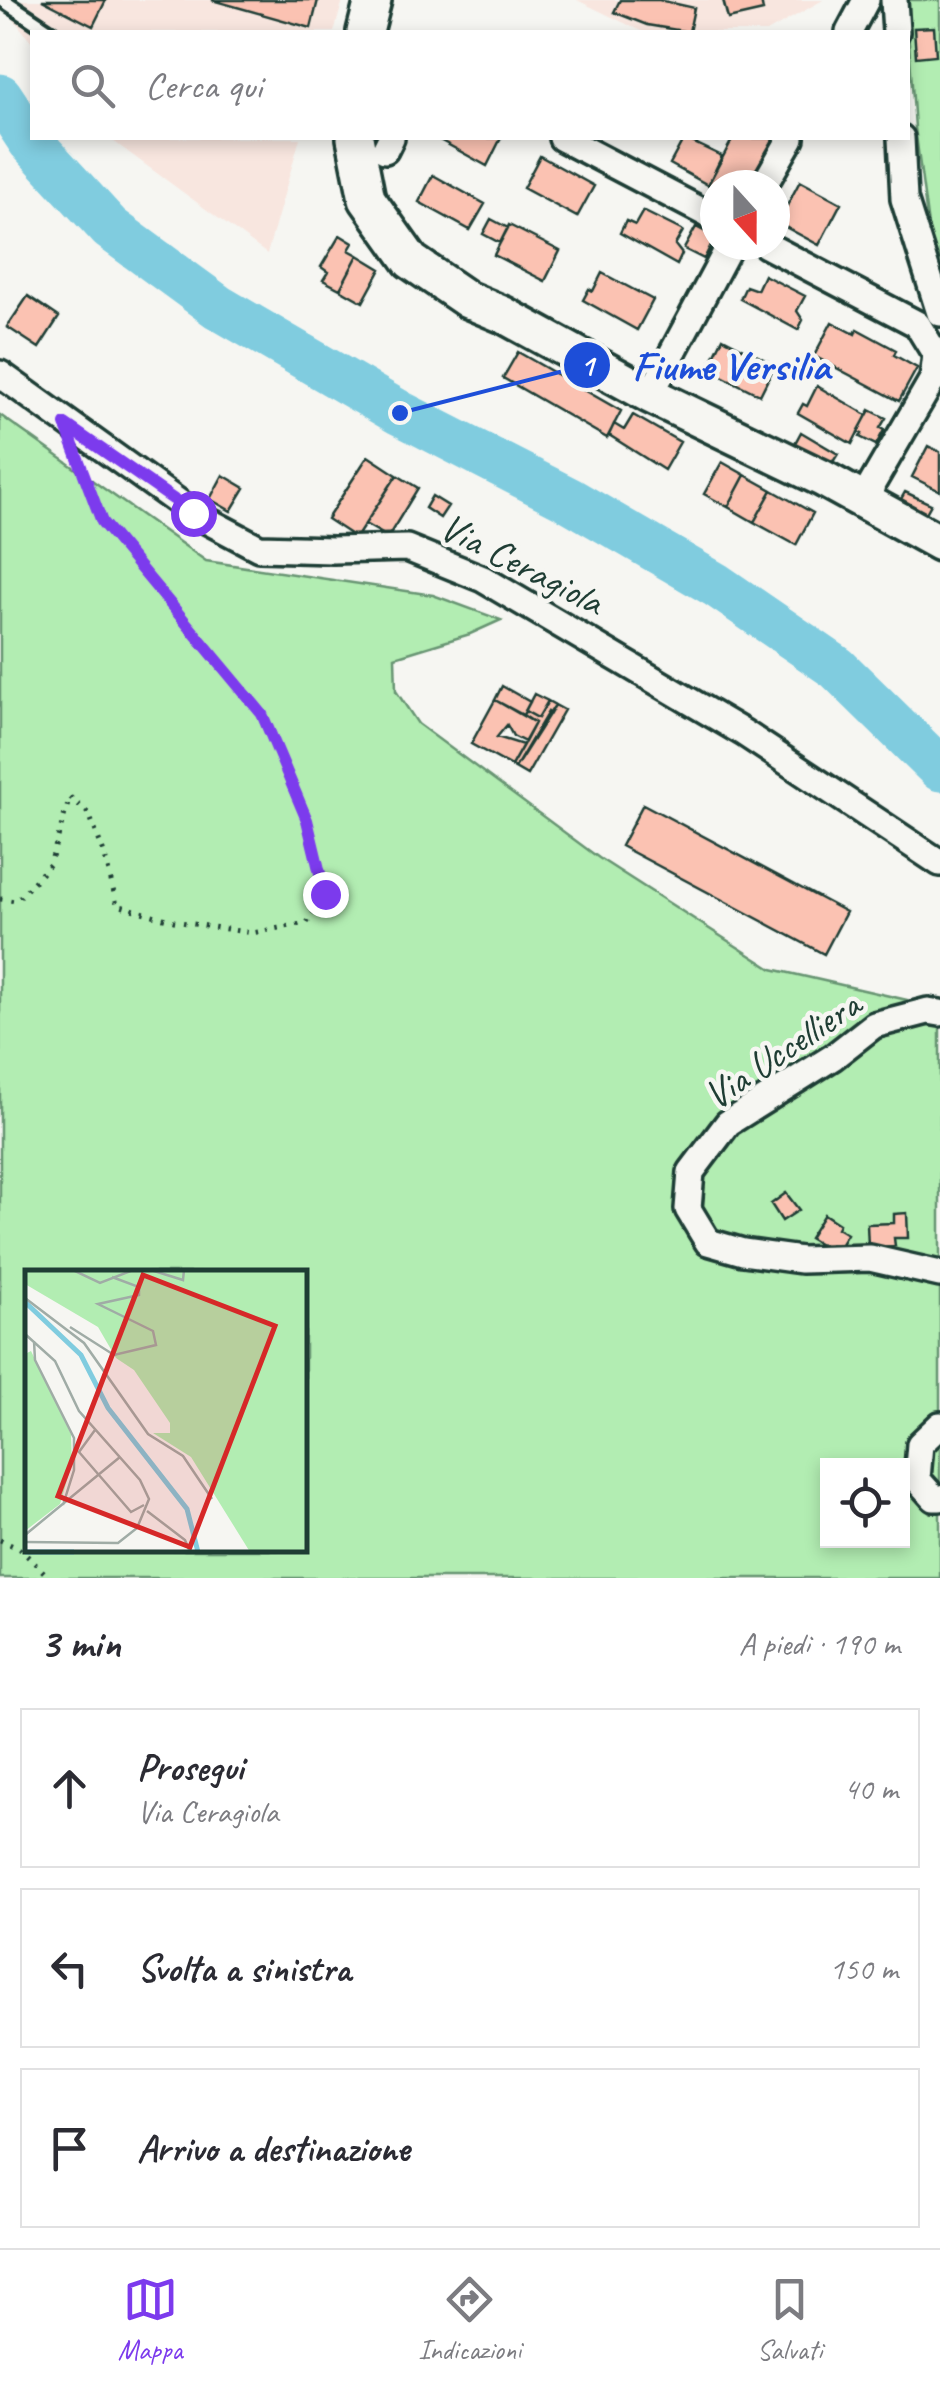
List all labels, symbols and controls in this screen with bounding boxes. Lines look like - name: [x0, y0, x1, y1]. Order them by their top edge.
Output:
- search box: [30, 30, 910, 140]
- icon: search: [65, 58, 120, 113]
- text: Cerca qui: [145, 62, 262, 109]
- north arrow: [700, 170, 790, 260]
- callout: Fiume Versilia: [562, 329, 850, 401]
- text: Fiume Versilia: [632, 340, 833, 393]
- text: 1: [580, 346, 597, 384]
- route start: [171, 491, 217, 537]
- street label: Via Ceragiola: [432, 502, 614, 628]
- route end: [303, 872, 349, 918]
- street label: Via Uccelliera: [694, 977, 873, 1121]
- inset map: [25, 1270, 308, 1553]
- map controls: [820, 1458, 910, 1548]
- button: locate: [820, 1458, 910, 1548]
- text: 3 min: [40, 1617, 120, 1670]
- text: A piedi · 190 m: [739, 1623, 900, 1664]
- text: Prosegui: [137, 1744, 244, 1791]
- icon: ahead: [42, 1761, 97, 1816]
- text: 40 m: [844, 1768, 898, 1809]
- text: Via Ceragiola: [137, 1791, 278, 1832]
- icon: left: [42, 1941, 97, 1996]
- text: Svolta a sinistra: [137, 1945, 351, 1992]
- text: 150 m: [829, 1948, 898, 1989]
- icon: arrive: [42, 2121, 97, 2176]
- text: Arrivo a destinazione: [137, 2125, 409, 2172]
- tab: Mappa: [118, 2272, 183, 2367]
- tab: Indicazioni: [418, 2272, 521, 2367]
- tab: Salvati: [757, 2272, 822, 2367]

